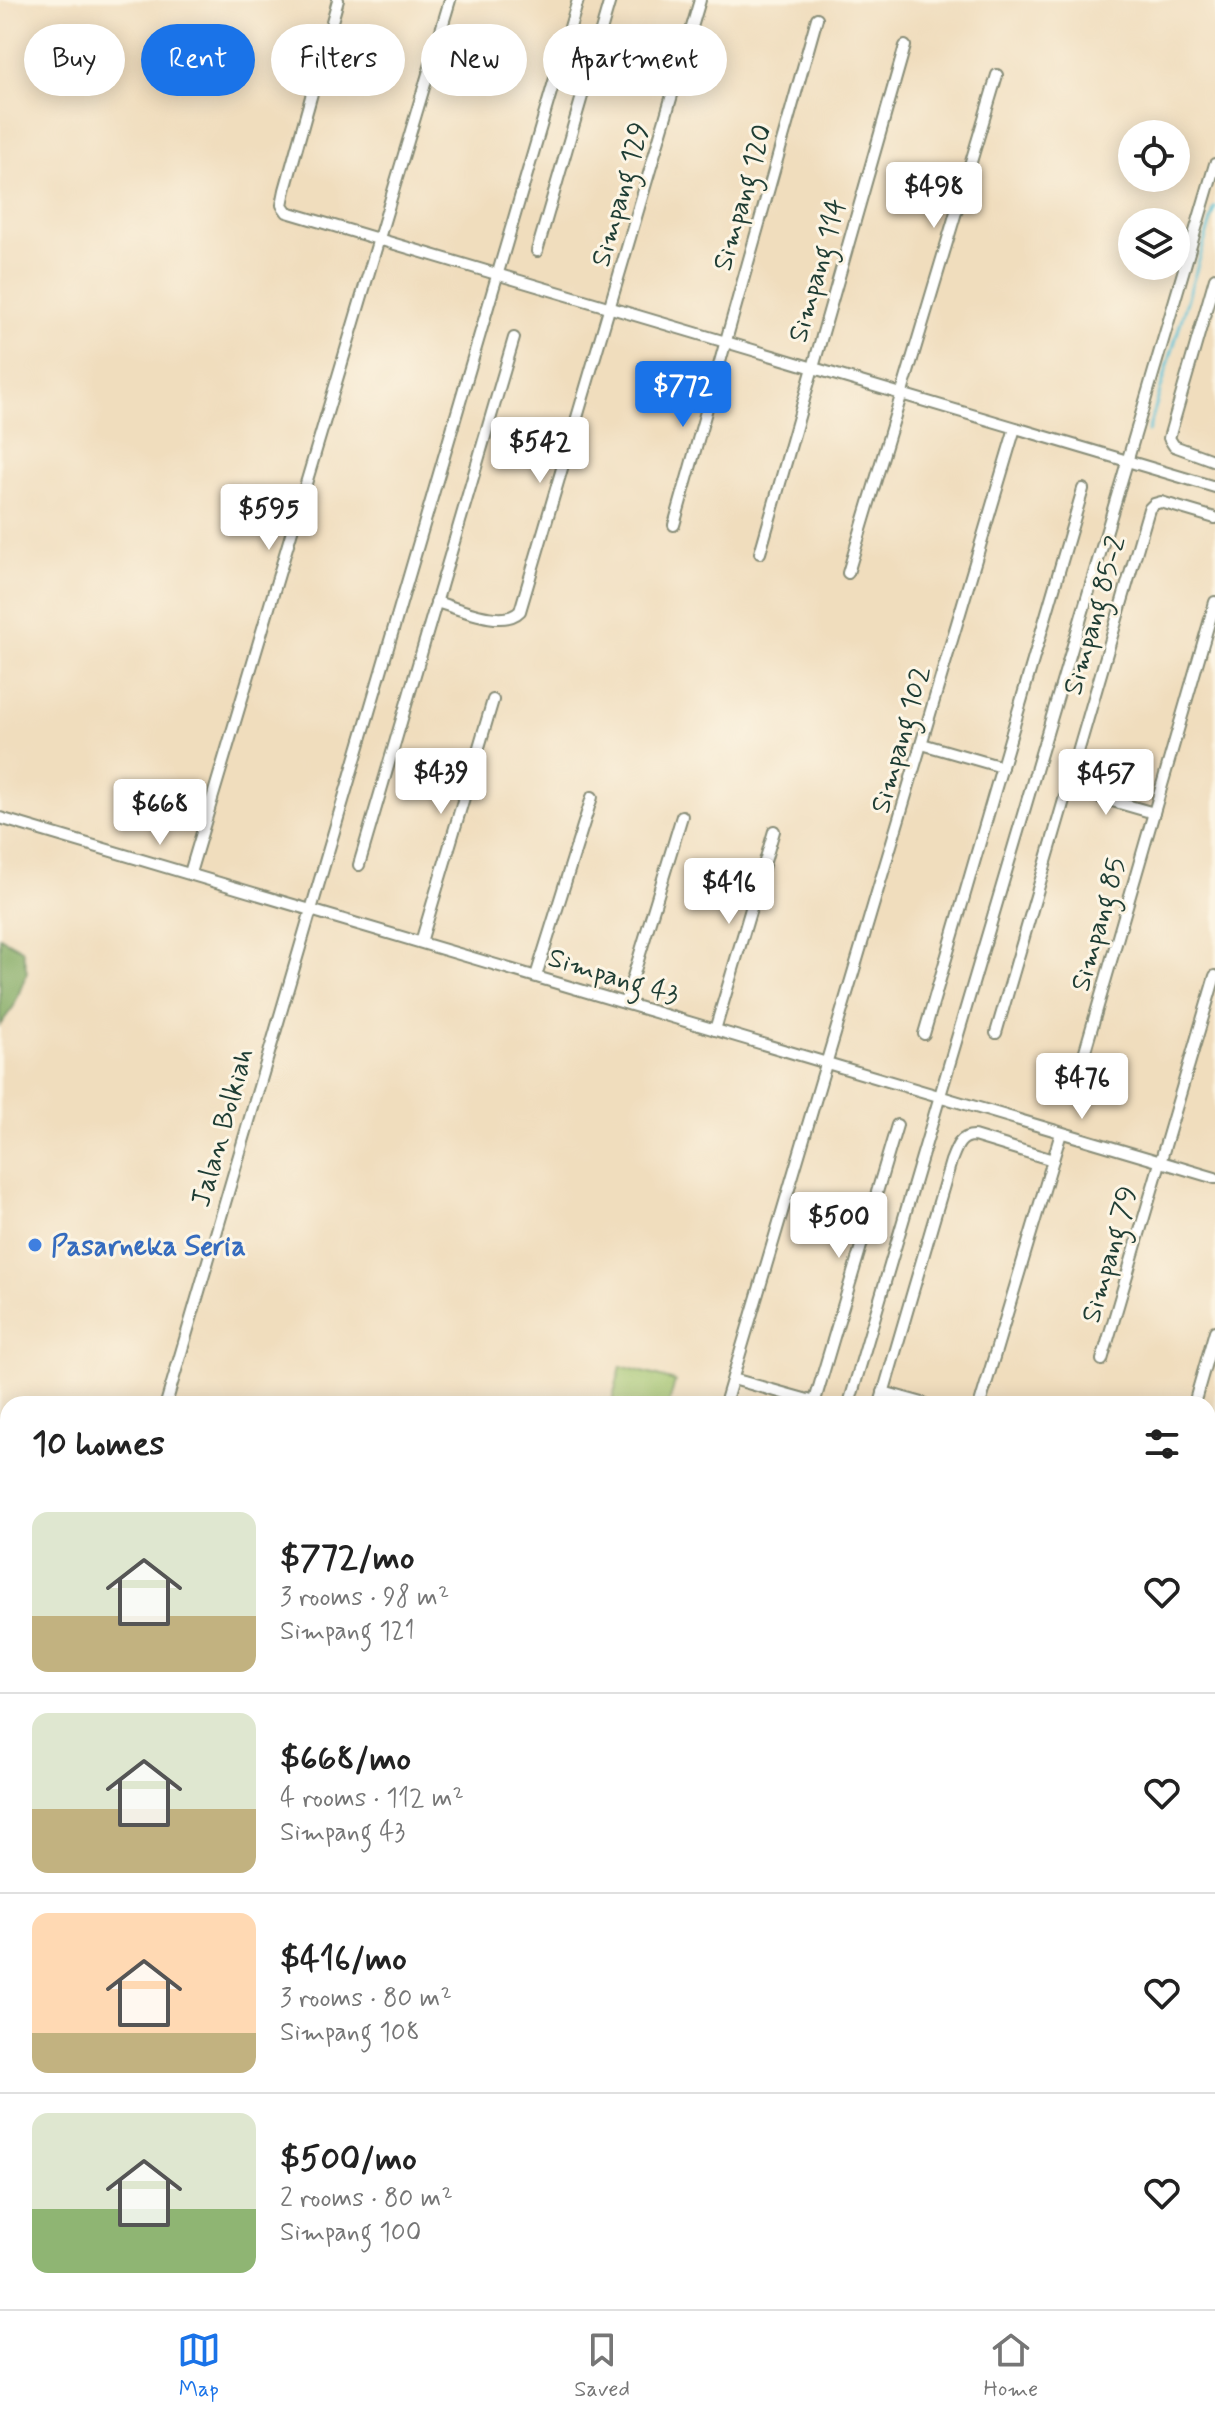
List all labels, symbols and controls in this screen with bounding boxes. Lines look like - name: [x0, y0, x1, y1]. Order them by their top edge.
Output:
- chip: Buy: [24, 24, 125, 96]
- chip: Rent: [141, 24, 255, 96]
- chip: Filters: [271, 24, 405, 96]
- chip: New: [421, 24, 527, 96]
- chip: Apartment: [543, 24, 727, 96]
- street label: Simpang 129: [583, 118, 663, 272]
- street label: Simpang 120: [705, 120, 785, 276]
- map controls: [1118, 120, 1190, 280]
- button: locate: [1118, 120, 1190, 192]
- pin: $498: [887, 162, 981, 230]
- text: $498: [904, 171, 964, 205]
- street label: Simpang 114: [780, 195, 859, 348]
- button: layers: [1118, 208, 1190, 280]
- pin: $772: [636, 361, 730, 429]
- text: $772: [653, 370, 713, 404]
- pin: $542: [493, 417, 587, 485]
- text: $542: [509, 426, 571, 460]
- pin: $595: [222, 484, 316, 552]
- text: $595: [239, 493, 299, 527]
- street label: Simpang 85-2: [1055, 532, 1139, 700]
- street label: Simpang 102: [863, 662, 943, 819]
- pin: $439: [394, 748, 488, 816]
- pin: $457: [1059, 749, 1153, 817]
- text: $439: [413, 757, 469, 791]
- text: $457: [1077, 758, 1135, 792]
- pin: $668: [113, 779, 207, 847]
- text: $668: [131, 788, 189, 822]
- street label: Simpang 85: [1063, 853, 1139, 997]
- pin: $416: [682, 858, 776, 926]
- text: $416: [702, 867, 756, 901]
- street label: Simpang 43: [542, 940, 683, 1018]
- street label: Jalan Bolkiah: [183, 1044, 264, 1211]
- pin: $476: [1035, 1053, 1129, 1121]
- text: $476: [1054, 1062, 1110, 1096]
- street label: Simpang 79: [1073, 1182, 1150, 1328]
- pin: $500: [792, 1192, 886, 1260]
- text: $500: [808, 1201, 870, 1235]
- place label: Pasarneka Seria: [51, 1229, 246, 1266]
- marker: Pasarneka Seria: [26, 1236, 44, 1254]
- text: 10 homes: [32, 1422, 165, 1467]
- icon: filters: [1140, 1422, 1184, 1466]
- text: $772/mo: [280, 1536, 414, 1581]
- icon: home: [96, 1544, 192, 1640]
- icon: heart: [1140, 1570, 1184, 1614]
- text: 3 rooms · 98 m²: [280, 1581, 449, 1615]
- text: Simpang 121: [280, 1615, 415, 1649]
- text: $668/mo: [280, 1737, 411, 1782]
- icon: home: [96, 1745, 192, 1841]
- icon: heart: [1140, 1771, 1184, 1815]
- text: 4 rooms · 112 m²: [280, 1782, 464, 1816]
- text: Simpang 43: [280, 1816, 405, 1850]
- text: $416/mo: [280, 1937, 407, 1982]
- icon: home: [96, 1945, 192, 2041]
- icon: heart: [1140, 1971, 1184, 2015]
- text: 3 rooms · 80 m²: [280, 1982, 452, 2016]
- text: Simpang 108: [280, 2016, 420, 2050]
- text: $500/mo: [280, 2137, 417, 2182]
- icon: home: [96, 2145, 192, 2241]
- icon: heart: [1140, 2171, 1184, 2215]
- text: 2 rooms · 80 m²: [280, 2182, 453, 2216]
- text: Simpang 100: [280, 2216, 421, 2250]
- tab: Map: [177, 2328, 221, 2404]
- tab: Saved: [574, 2328, 630, 2404]
- tab: Home: [984, 2328, 1038, 2404]

